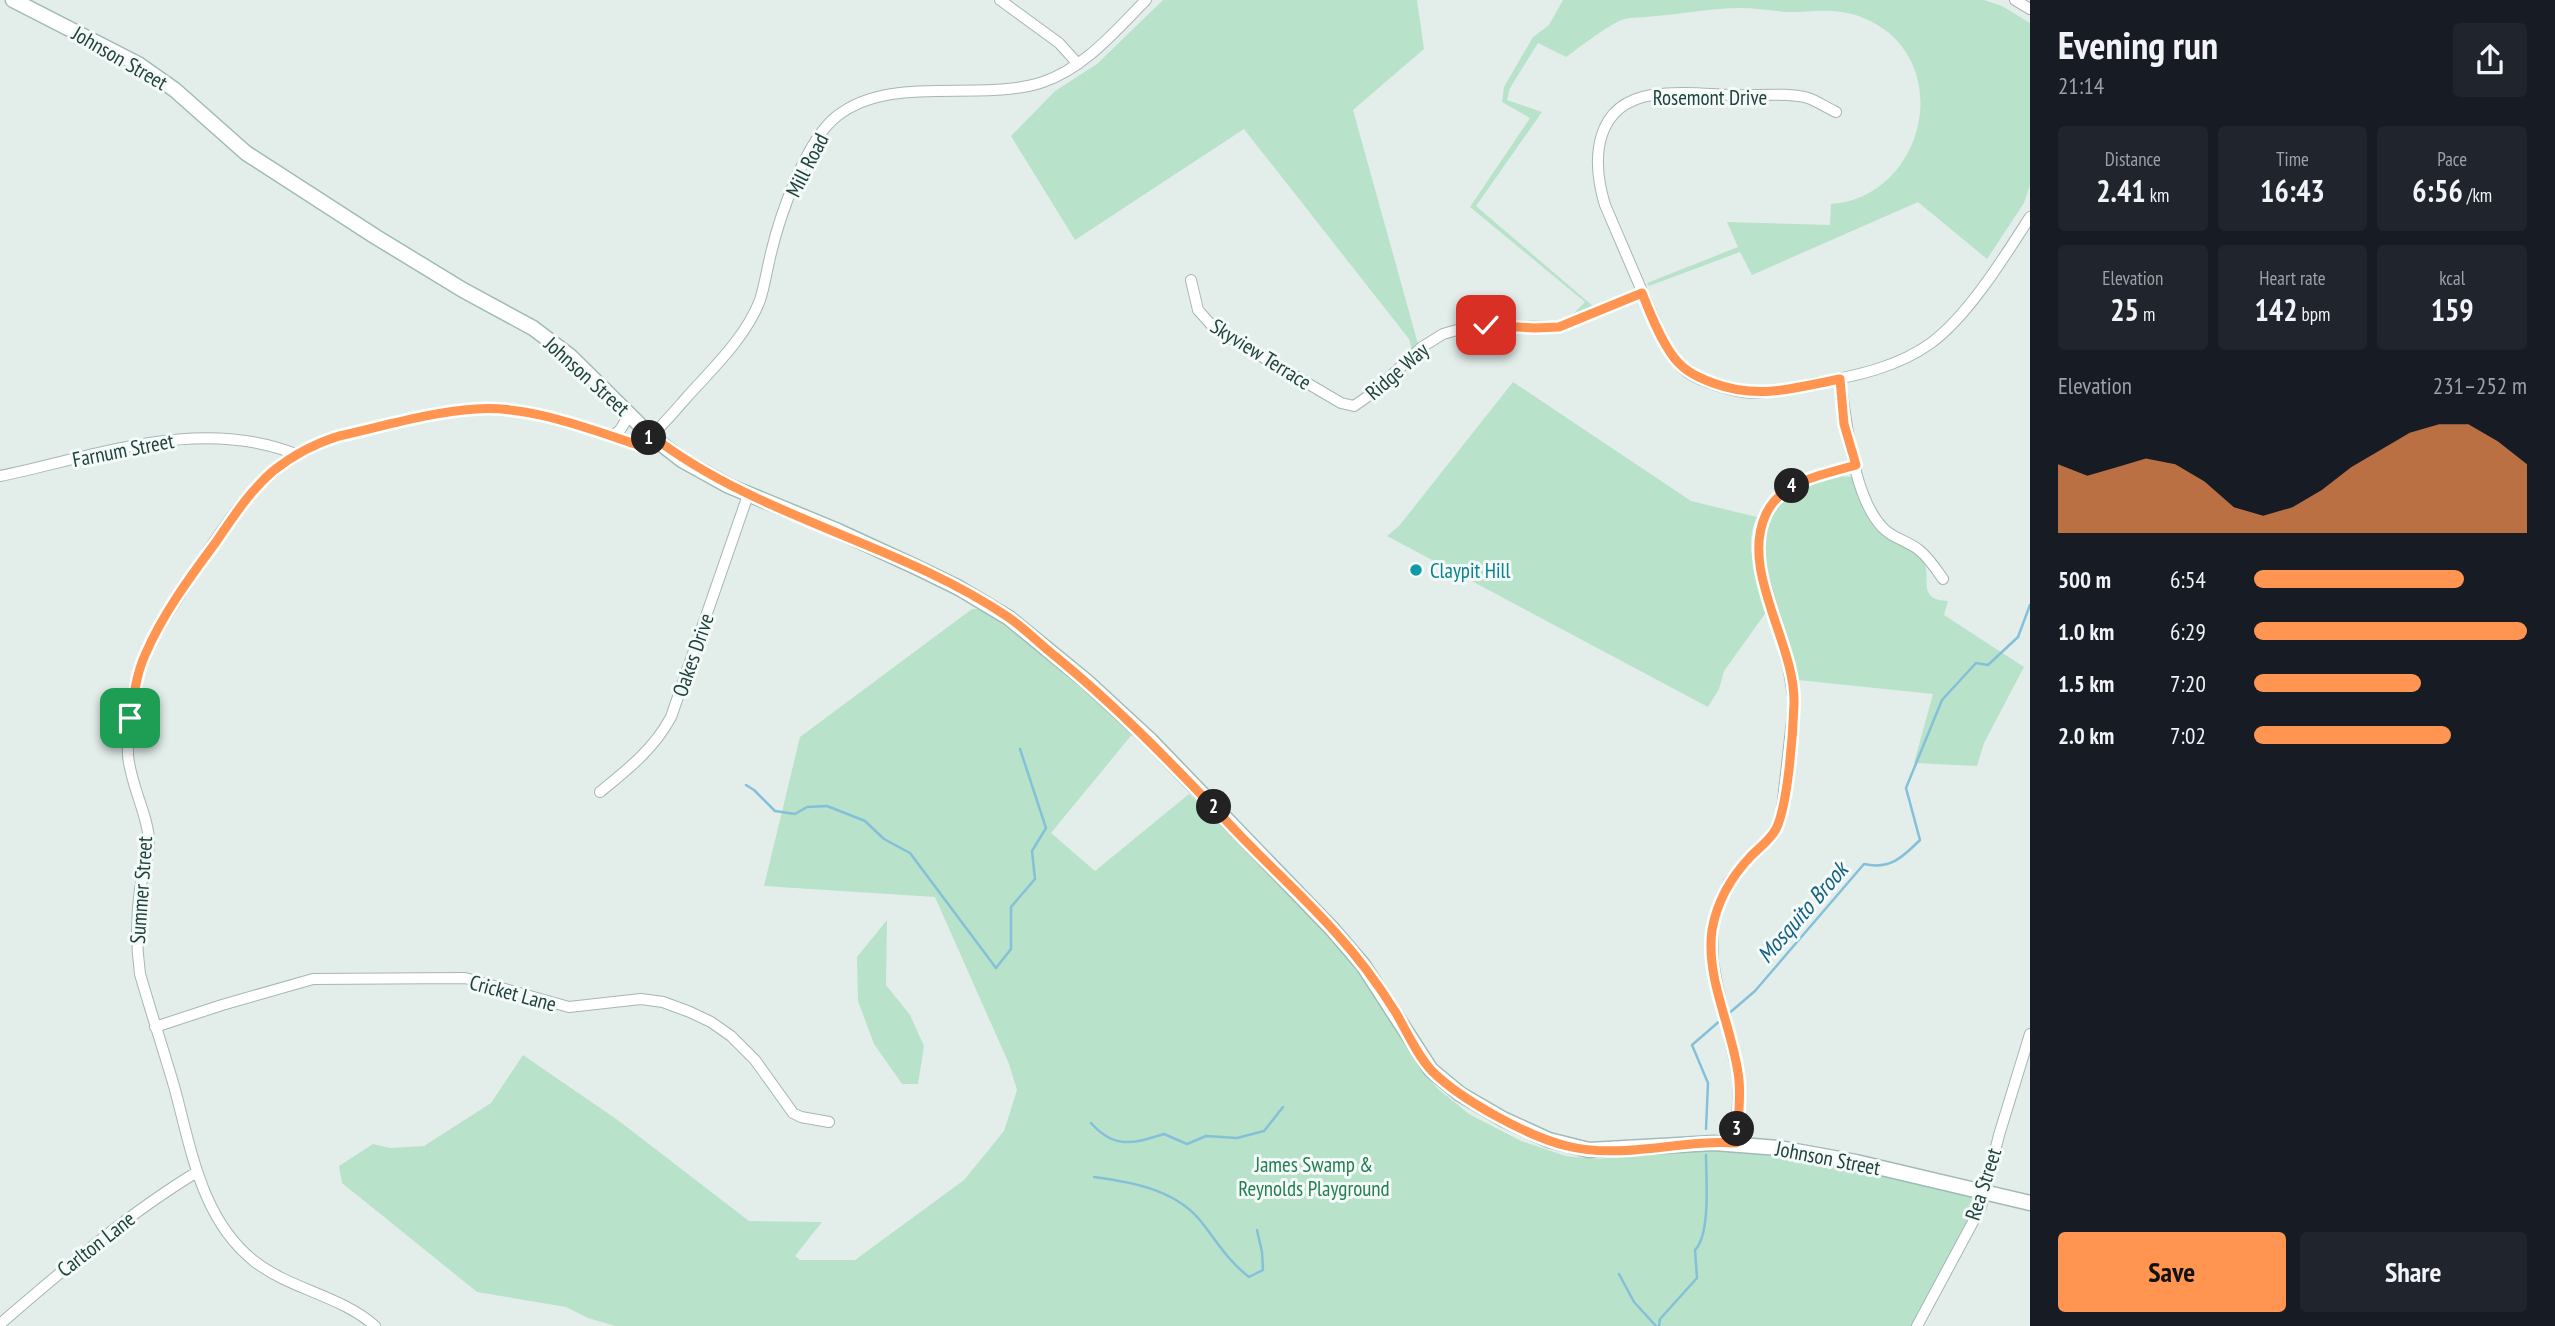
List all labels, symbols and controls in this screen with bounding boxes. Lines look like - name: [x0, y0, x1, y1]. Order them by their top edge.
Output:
- street label: Johnson Street: [67, 19, 173, 96]
- text: Evening run: [2058, 20, 2218, 69]
- button: share: [2453, 23, 2527, 97]
- text: 21:14: [2058, 71, 2104, 100]
- street label: Rosemont Drive: [1653, 84, 1767, 111]
- street label: Mill Road: [780, 129, 834, 201]
- text: Distance: [2105, 147, 2161, 171]
- text: Time: [2276, 147, 2309, 171]
- text: Pace: [2437, 147, 2467, 171]
- text: 2.41: [2096, 171, 2146, 210]
- text: 16:43: [2260, 171, 2325, 210]
- text: 6:56: [2412, 171, 2463, 210]
- text: km: [2146, 183, 2169, 207]
- text: /km: [2463, 183, 2492, 207]
- text: Elevation: [2102, 266, 2163, 290]
- text: Heart rate: [2259, 266, 2326, 290]
- text: kcal: [2439, 266, 2465, 290]
- text: 25: [2110, 290, 2139, 329]
- text: 142: [2255, 290, 2298, 329]
- text: 159: [2431, 290, 2474, 329]
- pin: [1456, 295, 1516, 355]
- text: m: [2139, 302, 2155, 326]
- text: bpm: [2298, 302, 2330, 326]
- icon: check: [1467, 306, 1505, 344]
- street label: Skyview Terrace: [1206, 312, 1316, 396]
- street label: Johnson Street: [538, 330, 636, 422]
- street label: Ridge Way: [1360, 336, 1434, 406]
- text: Elevation: [2058, 371, 2132, 400]
- text: 231–252 m: [2433, 371, 2527, 400]
- pin: 1: [632, 420, 666, 456]
- text: 1: [644, 425, 653, 449]
- street label: Farnum Street: [70, 427, 176, 473]
- pin: 4: [1774, 468, 1810, 504]
- text: 4: [1787, 473, 1796, 497]
- place label: Claypit Hill: [1430, 557, 1510, 584]
- marker: Claypit Hill: [1408, 562, 1424, 578]
- text: 500 m: [2058, 565, 2111, 594]
- text: 6:54: [2170, 565, 2206, 594]
- street label: Oakes Drive: [666, 610, 720, 700]
- text: 1.0 km: [2058, 617, 2114, 646]
- text: 6:29: [2170, 617, 2206, 646]
- text: 1.5 km: [2058, 669, 2114, 698]
- text: 7:20: [2170, 669, 2206, 698]
- pin: [100, 688, 160, 748]
- icon: arrive: [111, 699, 149, 737]
- text: 2.0 km: [2058, 721, 2114, 750]
- text: 7:02: [2170, 721, 2206, 750]
- pin: 2: [1196, 790, 1232, 824]
- text: 2: [1209, 794, 1218, 818]
- street label: Summer Street: [124, 835, 158, 945]
- water label: Mosquito Brook: [1750, 853, 1856, 968]
- street label: Cricket Lane: [467, 968, 559, 1018]
- pin: 3: [1720, 1112, 1754, 1146]
- text: 3: [1732, 1116, 1741, 1140]
- street label: Johnson Street: [1772, 1134, 1883, 1181]
- street label: Rea Street: [1959, 1144, 2007, 1223]
- park label: James Swamp & Reynolds Playground: [1238, 1151, 1390, 1202]
- street label: Carlton Lane: [52, 1205, 140, 1283]
- button: Save: [2058, 1232, 2286, 1312]
- button: Share: [2300, 1232, 2527, 1312]

